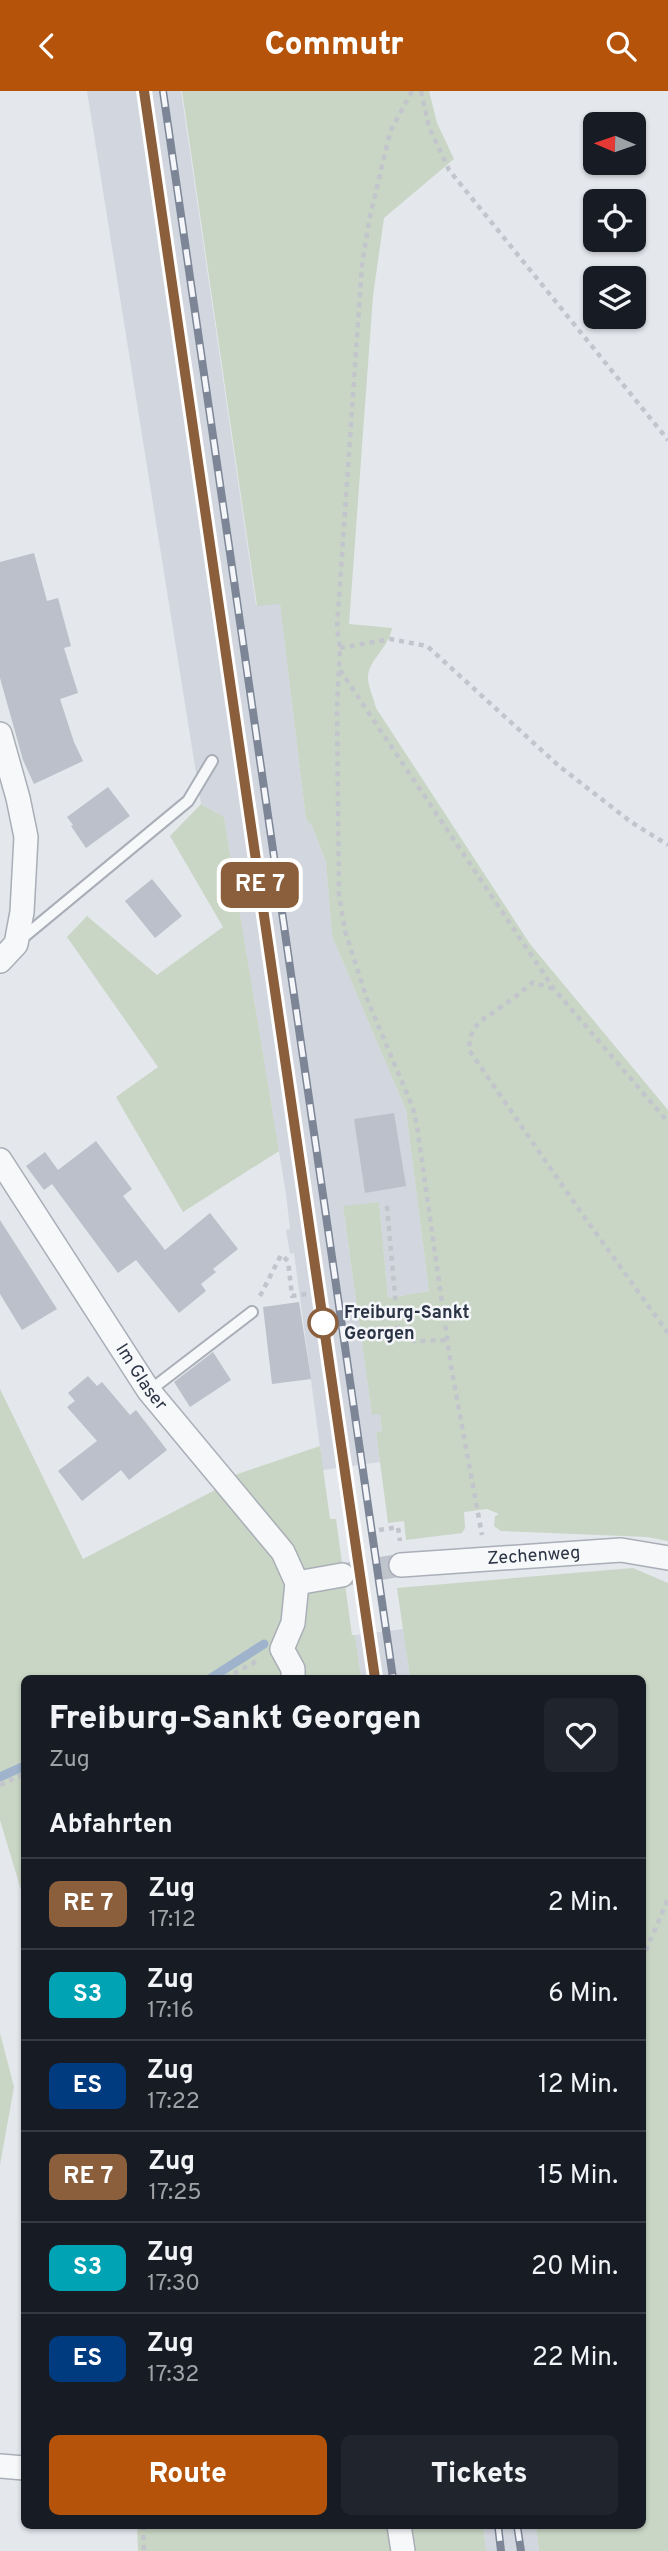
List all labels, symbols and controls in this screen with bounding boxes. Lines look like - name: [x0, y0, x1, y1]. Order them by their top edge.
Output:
- text: Commutr: [264, 26, 404, 66]
- icon: back: [28, 27, 66, 65]
- icon: search: [602, 27, 640, 65]
- north arrow: [583, 112, 646, 175]
- map controls: [583, 112, 646, 329]
- button: locate: [583, 189, 646, 252]
- button: layers: [583, 266, 646, 329]
- line badge: RE 7: [211, 862, 309, 908]
- text: RE 7: [235, 870, 285, 900]
- place label: Freiburg-Sankt Georgen: [344, 1302, 470, 1346]
- marker: Freiburg-Sankt Georgen: [308, 1308, 338, 1338]
- street label: Im Glaser: [110, 1339, 172, 1415]
- street label: Zechenweg: [486, 1541, 581, 1571]
- button: heart: [544, 1698, 618, 1772]
- text: Freiburg-Sankt Georgen: [49, 1699, 422, 1741]
- text: Zug: [49, 1746, 90, 1775]
- text: Abfahrten: [49, 1809, 173, 1842]
- text: Zug: [148, 1873, 195, 1906]
- text: 2 Min.: [548, 1887, 618, 1920]
- text: RE 7: [63, 1889, 113, 1919]
- text: 17:12: [148, 1906, 196, 1935]
- text: Zug: [147, 1964, 194, 1997]
- text: 6 Min.: [548, 1978, 618, 2011]
- text: S3: [73, 1980, 102, 2010]
- text: 17:16: [147, 1997, 194, 2026]
- text: Zug: [147, 2055, 194, 2088]
- text: 12 Min.: [538, 2069, 618, 2102]
- text: ES: [73, 2071, 102, 2101]
- text: 17:22: [147, 2088, 200, 2117]
- text: Zug: [148, 2146, 195, 2179]
- text: 15 Min.: [538, 2160, 618, 2193]
- text: RE 7: [63, 2162, 113, 2192]
- text: 17:25: [148, 2179, 202, 2208]
- text: Zug: [147, 2237, 194, 2270]
- text: 20 Min.: [531, 2251, 618, 2284]
- text: S3: [73, 2253, 102, 2283]
- text: 17:30: [147, 2270, 200, 2299]
- text: Zug: [147, 2328, 194, 2361]
- text: 22 Min.: [532, 2342, 618, 2375]
- text: ES: [73, 2344, 102, 2374]
- text: 17:32: [147, 2361, 199, 2390]
- button: Route: [49, 2435, 327, 2515]
- button: Tickets: [341, 2435, 618, 2515]

